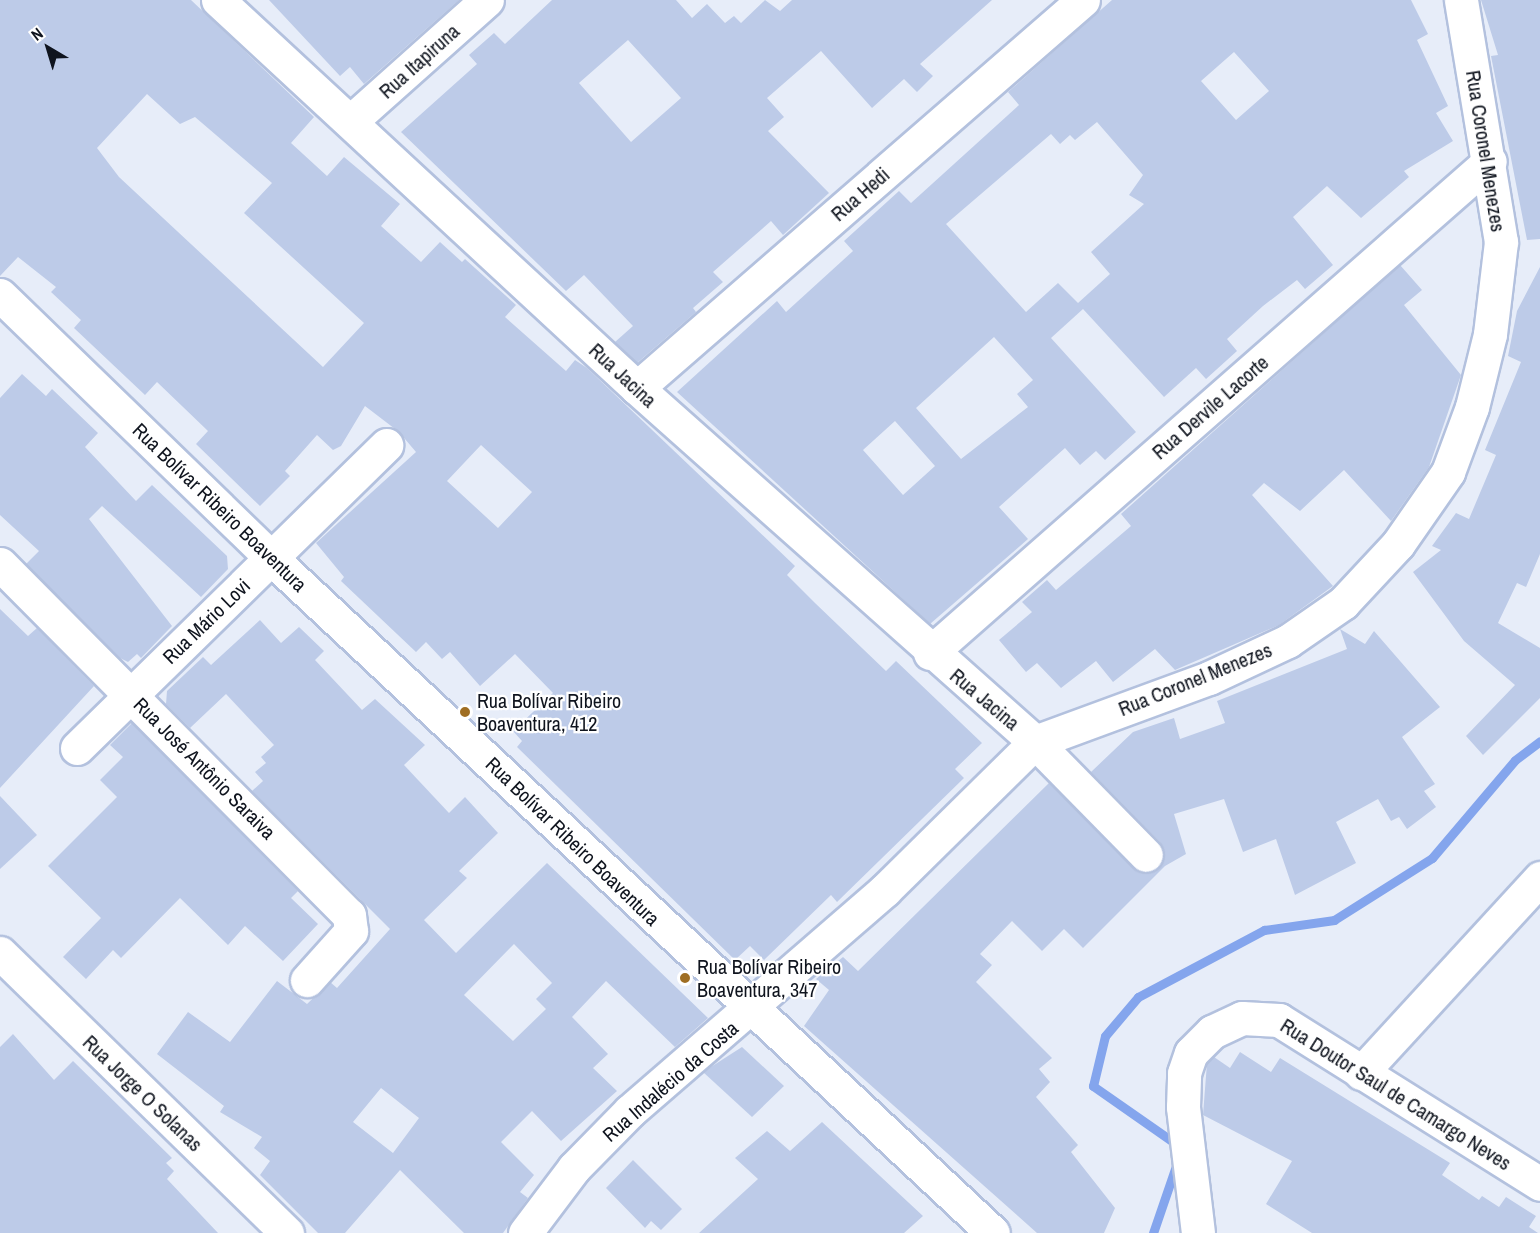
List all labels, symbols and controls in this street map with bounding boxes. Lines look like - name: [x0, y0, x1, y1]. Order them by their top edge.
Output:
- north arrow: [18, 18, 78, 78]
- street label: Rua Itapiruna: [374, 19, 464, 103]
- text: N: [26, 22, 47, 45]
- street label: Rua Coronel Menezes: [1461, 69, 1511, 233]
- street label: Rua Hedi: [826, 162, 894, 226]
- street label: Rua Jacina: [584, 338, 662, 412]
- street label: Rua Dervile Lacorte: [1147, 350, 1273, 464]
- street label: Rua Bolívar Ribeiro Boaventura: [128, 418, 312, 596]
- street label: Rua Mário Lovi: [157, 573, 255, 669]
- street label: Rua Coronel Menezes: [1115, 637, 1275, 721]
- street label: Rua Jacina: [946, 663, 1024, 735]
- place label: Rua Bolívar Ribeiro Boaventura, 412: [477, 688, 621, 735]
- street label: Rua José Antônio Saraiva: [129, 692, 281, 844]
- marker: Rua Bolívar Ribeiro Boaventura, 412: [458, 705, 472, 719]
- street label: Rua Bolívar Ribeiro Boaventura: [481, 752, 665, 930]
- place label: Rua Bolívar Ribeiro Boaventura, 347: [697, 954, 841, 1001]
- marker: Rua Bolívar Ribeiro Boaventura, 347: [678, 971, 692, 985]
- street label: Rua Doutor Saul de Camargo Neves: [1276, 1013, 1516, 1175]
- street label: Rua Indalécio da Costa: [597, 1016, 743, 1146]
- street label: Rua Jorge O Solanas: [78, 1030, 208, 1156]

